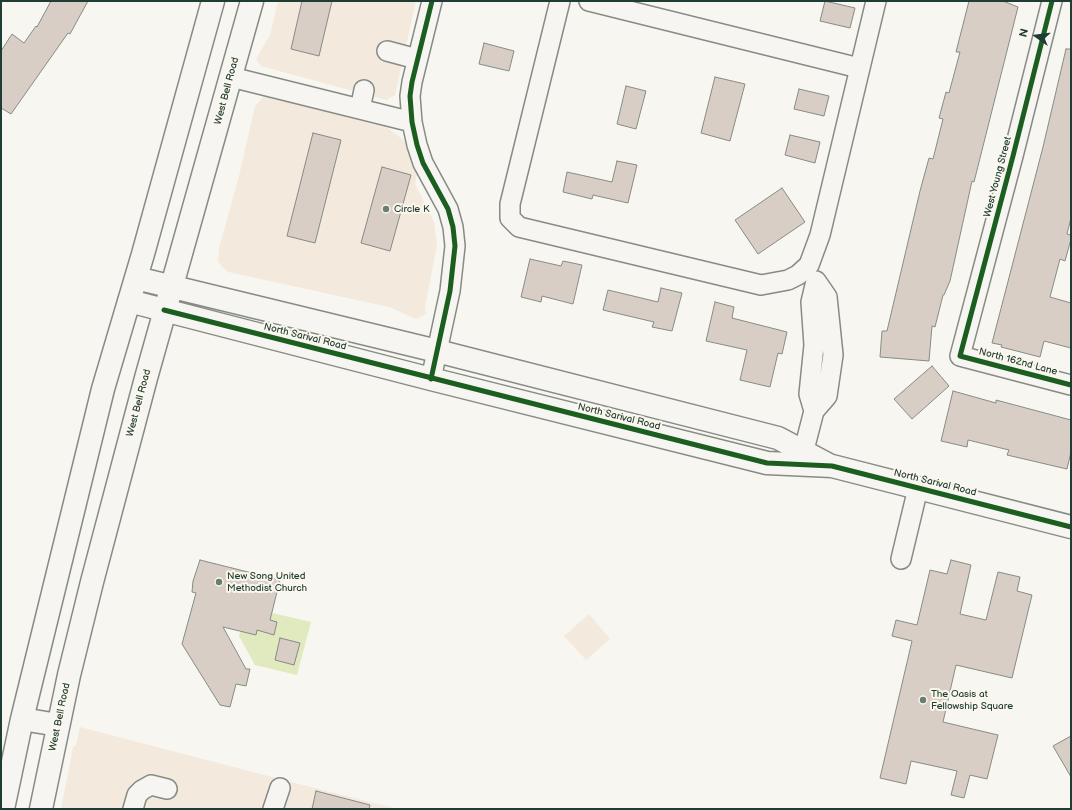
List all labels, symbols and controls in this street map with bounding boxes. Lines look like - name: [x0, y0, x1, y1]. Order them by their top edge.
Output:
- north arrow: [1016, 16, 1056, 56]
- text: N: [1017, 27, 1031, 39]
- street label: West Bell Road: [212, 56, 242, 126]
- street label: West Young Street: [981, 135, 1015, 219]
- place label: Circle K: [394, 203, 429, 215]
- marker: Circle K: [381, 204, 391, 214]
- street label: North Sarival Road: [262, 321, 348, 353]
- street label: North 162nd Lane: [977, 346, 1059, 378]
- street label: West Bell Road: [124, 368, 154, 438]
- street label: North Sarival Road: [576, 401, 662, 433]
- street label: North Sarival Road: [892, 467, 978, 499]
- place label: New Song United Methodist Church: [227, 570, 307, 594]
- marker: New Song United Methodist Church: [214, 577, 224, 587]
- street label: West Bell Road: [47, 682, 73, 752]
- place label: The Oasis at Fellowship Square: [931, 688, 1013, 712]
- marker: The Oasis at Fellowship Square: [918, 695, 928, 705]

